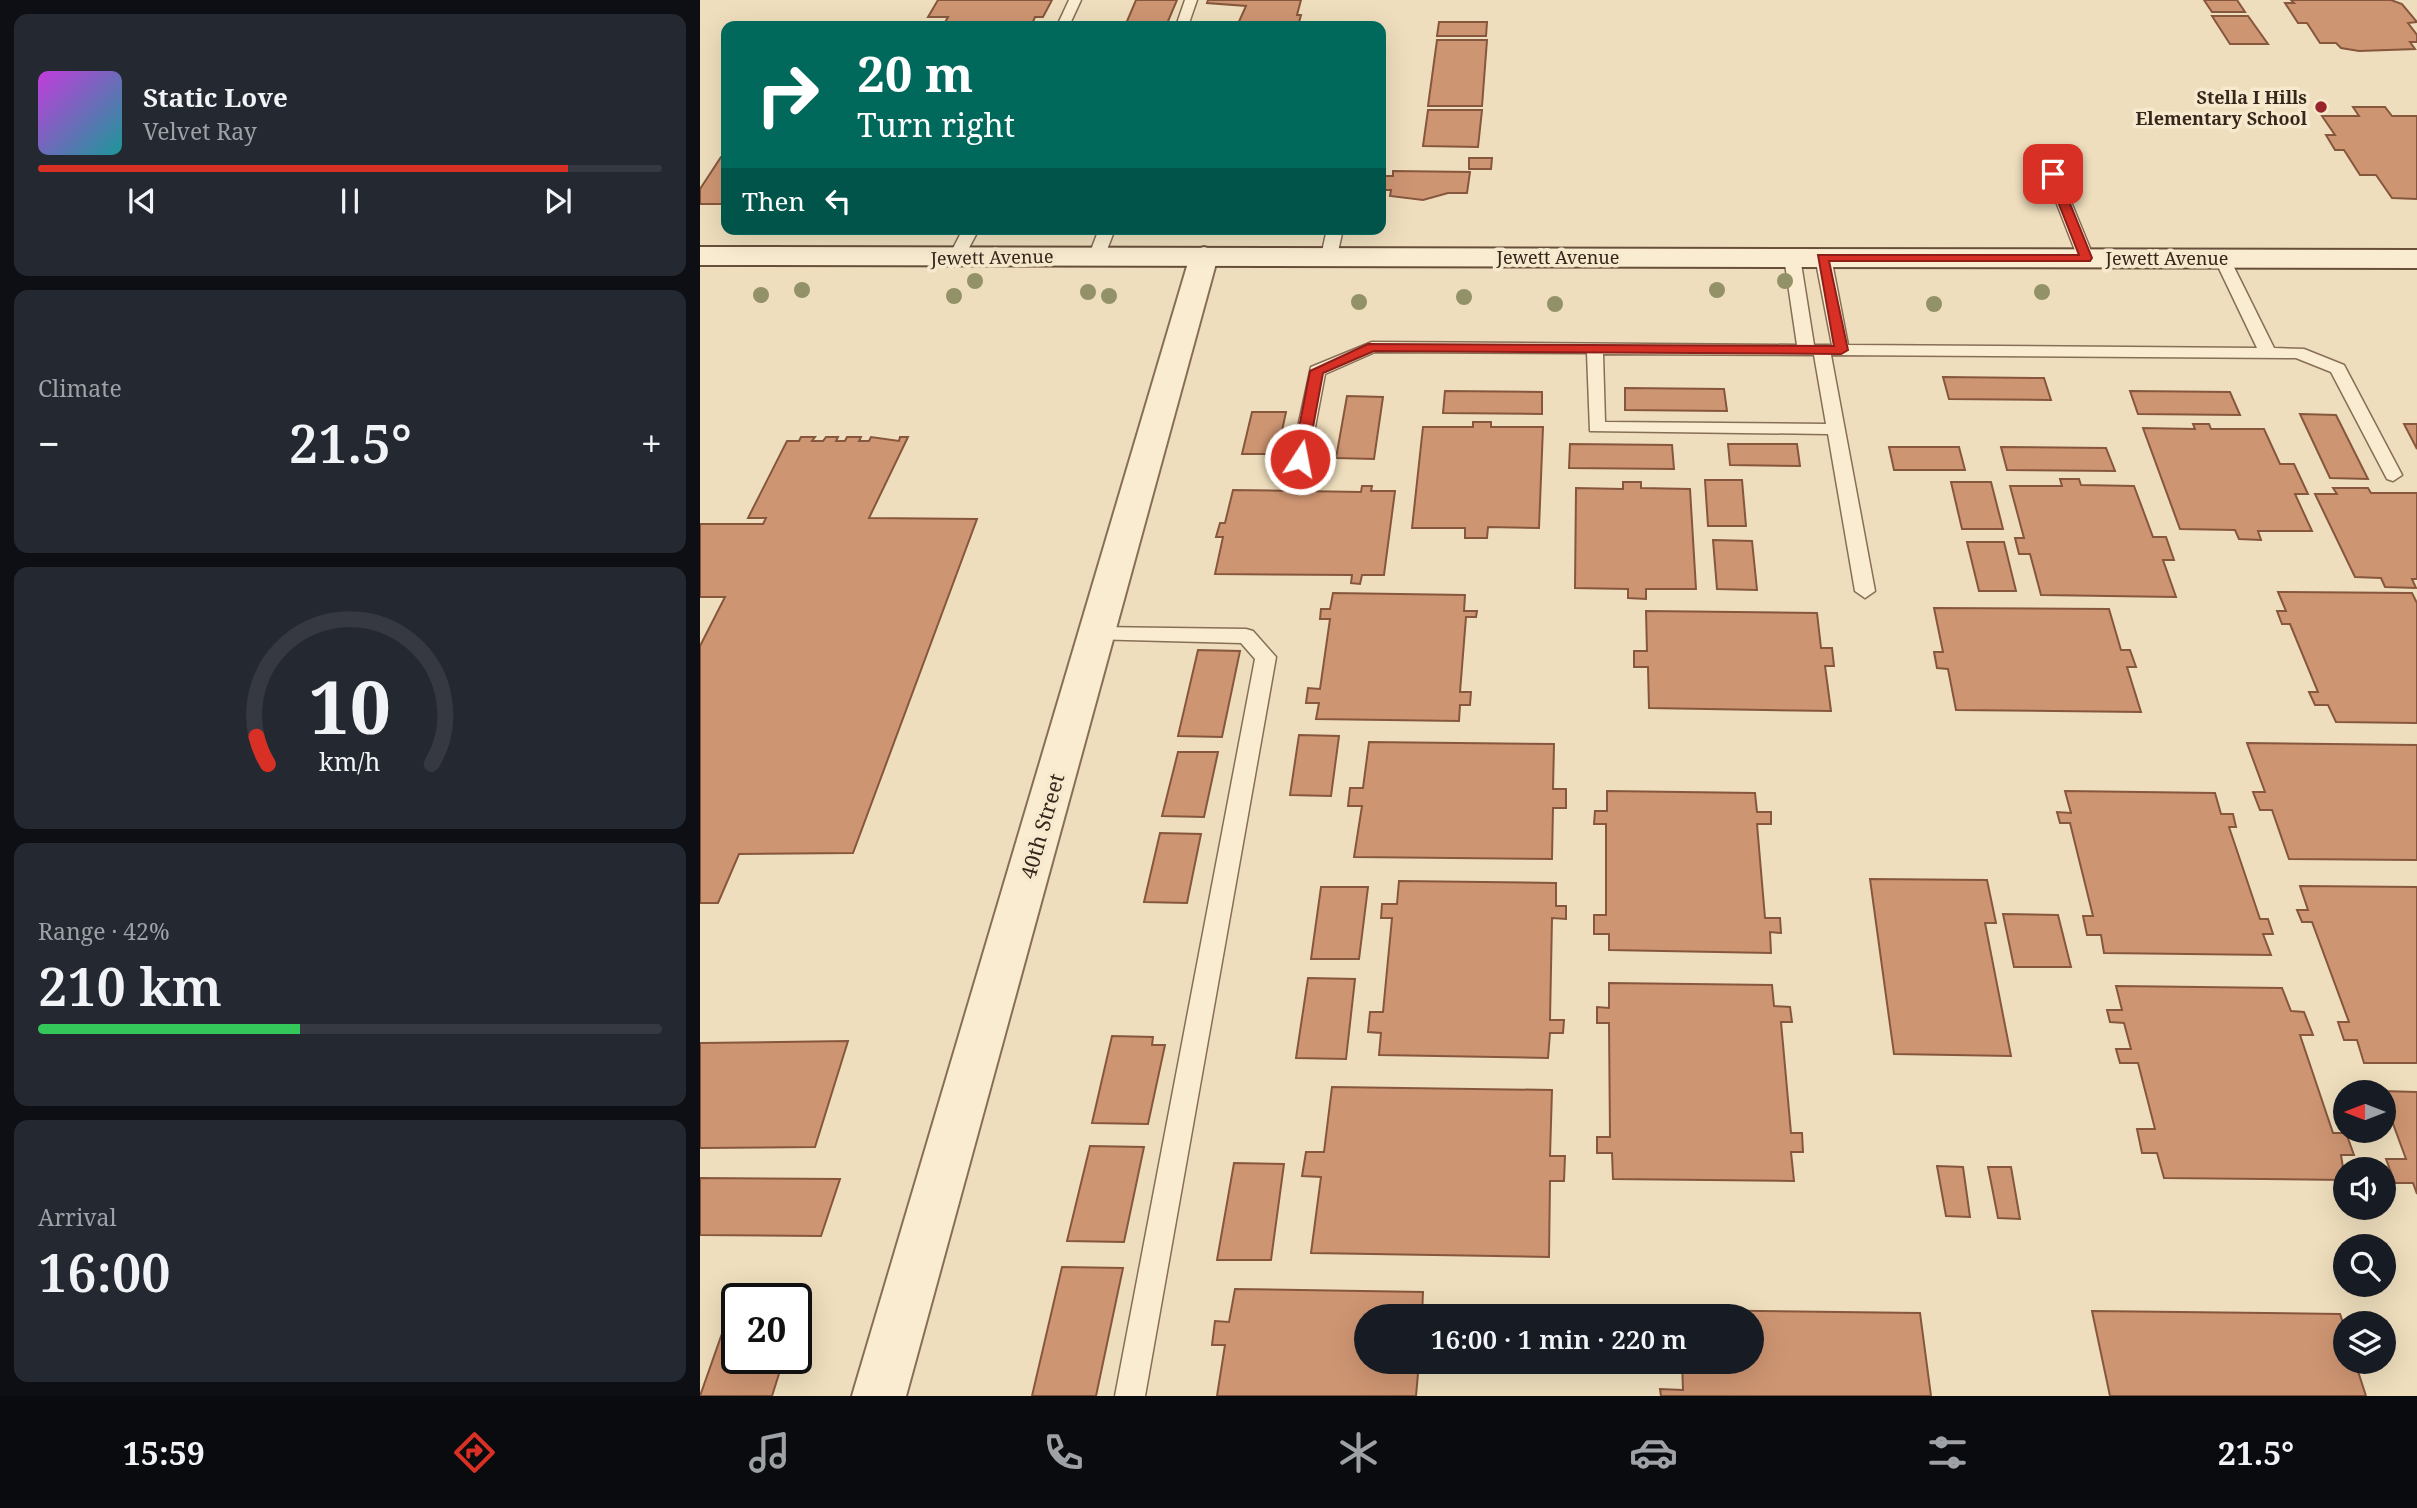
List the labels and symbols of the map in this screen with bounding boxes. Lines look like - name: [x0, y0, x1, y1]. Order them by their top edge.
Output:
- place label: Stella I Hills Elementary School: [2136, 85, 2308, 130]
- marker: Stella I Hills Elementary School: [2313, 99, 2329, 115]
- pin: [2023, 144, 2083, 204]
- street label: Jewett Avenue: [929, 244, 1054, 270]
- street label: Jewett Avenue: [1496, 245, 1619, 269]
- street label: Jewett Avenue: [2105, 246, 2228, 270]
- position arrow: [1263, 422, 1337, 496]
- street label: 40th Street: [1014, 770, 1070, 882]
- north arrow: [2333, 1080, 2396, 1143]
- speed limit sign: 20: [721, 1283, 812, 1374]

